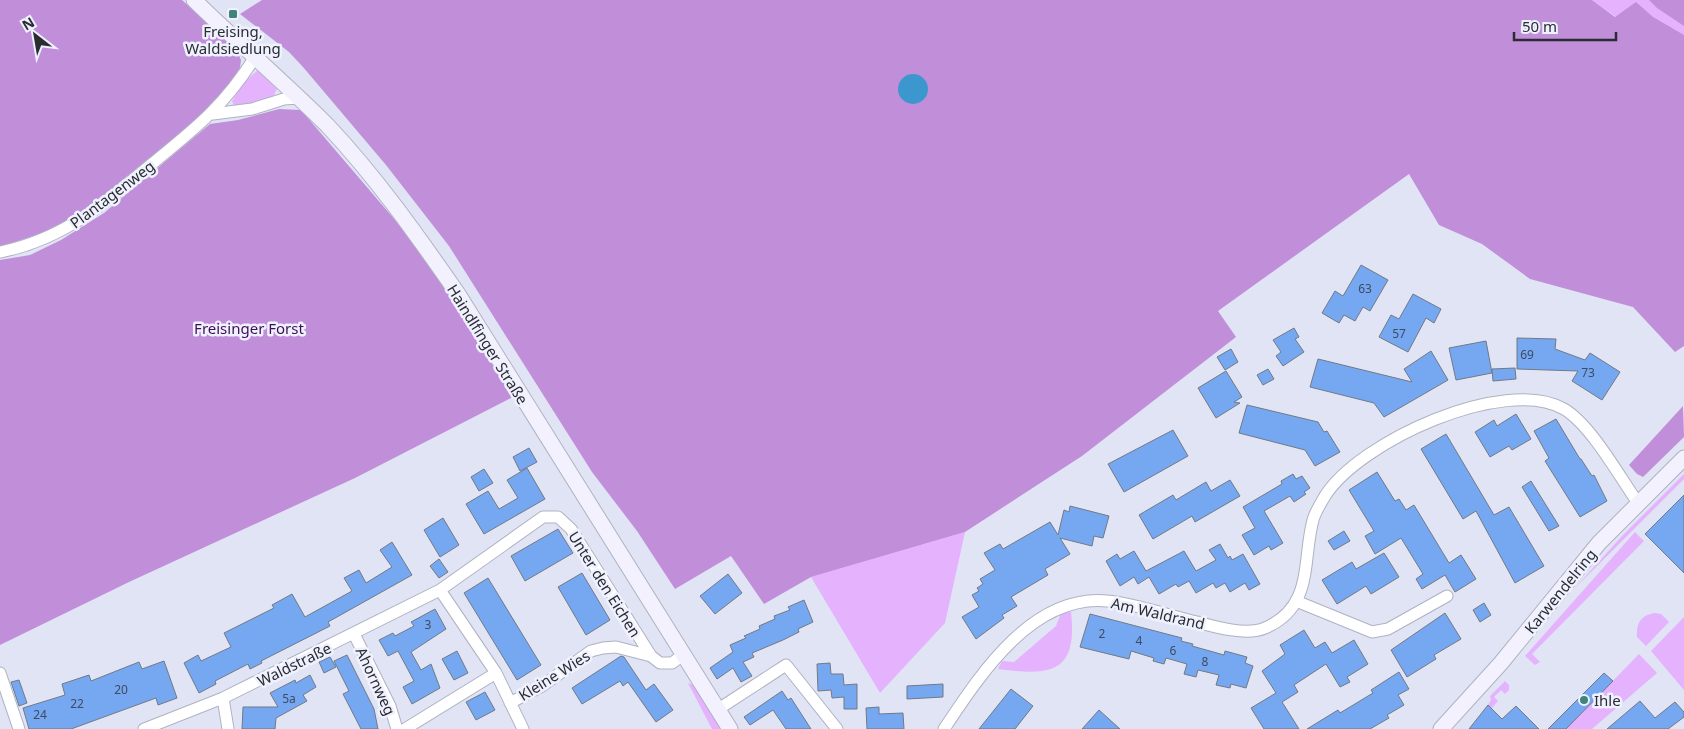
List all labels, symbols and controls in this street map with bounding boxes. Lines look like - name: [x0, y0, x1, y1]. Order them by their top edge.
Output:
- marker: Freising, Waldsiedlung: [227, 8, 239, 20]
- north arrow: [10, 10, 60, 60]
- scale bar: [1514, 10, 1616, 42]
- text: N: [18, 12, 38, 35]
- text: 50 m: [1522, 16, 1557, 36]
- place label: Freising, Waldsiedlung: [185, 21, 281, 58]
- street label: Plantagenweg: [66, 156, 158, 232]
- street label: Haindlfinger Straße: [443, 280, 533, 408]
- house number: 63: [1358, 280, 1372, 297]
- park label: Freisinger Forst: [194, 318, 304, 338]
- house number: 57: [1392, 325, 1406, 342]
- house number: 69: [1520, 346, 1534, 363]
- house number: 73: [1581, 364, 1595, 381]
- street label: Unter den Eichen: [564, 527, 646, 641]
- street label: Karwendelring: [1520, 544, 1600, 638]
- street label: Am Waldrand: [1109, 593, 1207, 633]
- house number: 3: [425, 616, 432, 633]
- house number: 2: [1099, 625, 1106, 642]
- house number: 4: [1136, 632, 1143, 649]
- street label: Waldstraße: [254, 637, 334, 691]
- house number: 6: [1170, 642, 1177, 659]
- street label: Ahornweg: [352, 644, 400, 718]
- street label: Kleine Wies: [515, 645, 593, 705]
- house number: 8: [1202, 653, 1209, 670]
- house number: 20: [114, 681, 128, 698]
- house number: 5a: [282, 690, 296, 707]
- place label: Ihle: [1594, 690, 1621, 710]
- marker: Ihle: [1578, 694, 1590, 706]
- house number: 22: [70, 695, 84, 712]
- house number: 24: [33, 706, 47, 723]

